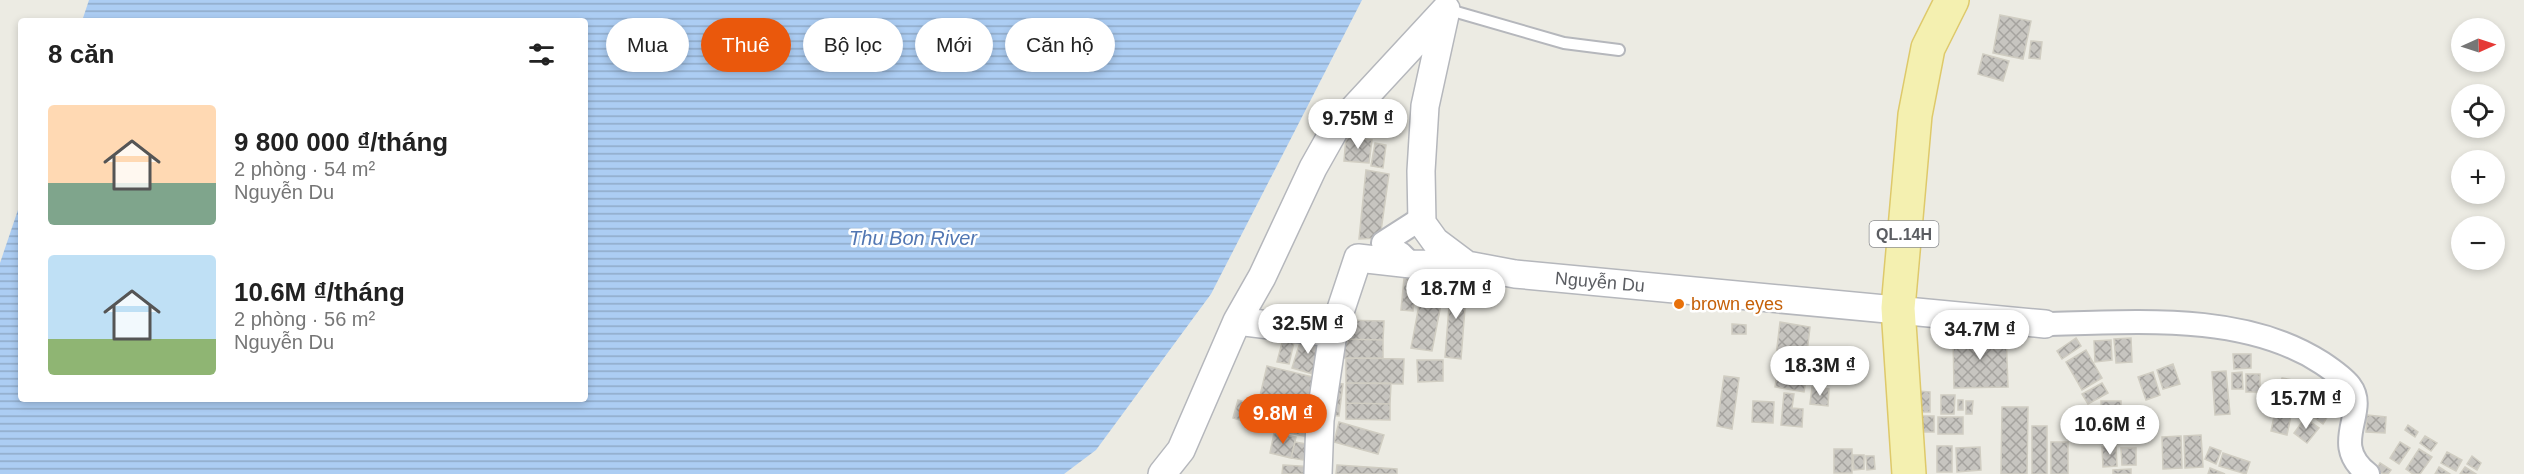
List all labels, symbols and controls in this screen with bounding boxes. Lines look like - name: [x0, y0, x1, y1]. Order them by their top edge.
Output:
- chip: Mua: [606, 18, 689, 72]
- chip: Thuê: [701, 18, 791, 72]
- chip: Bộ lọc: [803, 18, 903, 72]
- chip: Mới: [915, 18, 993, 72]
- chip: Căn hộ: [1005, 18, 1115, 72]
- north arrow: [2451, 18, 2505, 72]
- map controls: [2451, 18, 2505, 270]
- icon: filters: [525, 38, 558, 71]
- text: 8 căn: [48, 39, 115, 69]
- button: locate: [2451, 84, 2505, 138]
- pin: 9.75M ₫: [1303, 99, 1413, 150]
- text: 9.75M ₫: [1322, 107, 1394, 129]
- text: 9 800 000 ₫/tháng: [234, 127, 448, 157]
- icon: home: [96, 129, 168, 201]
- button: +: [2451, 150, 2505, 204]
- text: 2 phòng · 54 m²: [234, 158, 375, 180]
- text: Nguyễn Du: [234, 181, 334, 203]
- button: −: [2451, 216, 2505, 270]
- road number: QL.14H: [1870, 221, 1938, 247]
- water label: Thu Bon River: [849, 227, 978, 249]
- street label: Nguyễn Du: [1554, 267, 1646, 296]
- pin: 18.7M ₫: [1401, 269, 1511, 320]
- text: 10.6M ₫/tháng: [234, 277, 405, 307]
- text: 18.7M ₫: [1420, 277, 1492, 299]
- icon: home: [96, 279, 168, 351]
- place label: brown eyes: [1691, 294, 1783, 314]
- marker: brown eyes: [1672, 297, 1686, 311]
- pin: 32.5M ₫: [1253, 304, 1363, 355]
- text: 2 phòng · 56 m²: [234, 308, 375, 330]
- pin: 34.7M ₫: [1925, 310, 2035, 361]
- text: 32.5M ₫: [1272, 312, 1344, 334]
- text: 34.7M ₫: [1944, 318, 2016, 340]
- text: Nguyễn Du: [234, 331, 334, 353]
- pin: 18.3M ₫: [1765, 346, 1875, 397]
- text: 18.3M ₫: [1784, 354, 1856, 376]
- pin: 15.7M ₫: [2251, 379, 2361, 430]
- text: 15.7M ₫: [2270, 387, 2342, 409]
- pin: 9.8M ₫: [1234, 394, 1332, 445]
- text: 9.8M ₫: [1253, 402, 1313, 424]
- pin: 10.6M ₫: [2055, 405, 2165, 456]
- text: 10.6M ₫: [2074, 413, 2146, 435]

